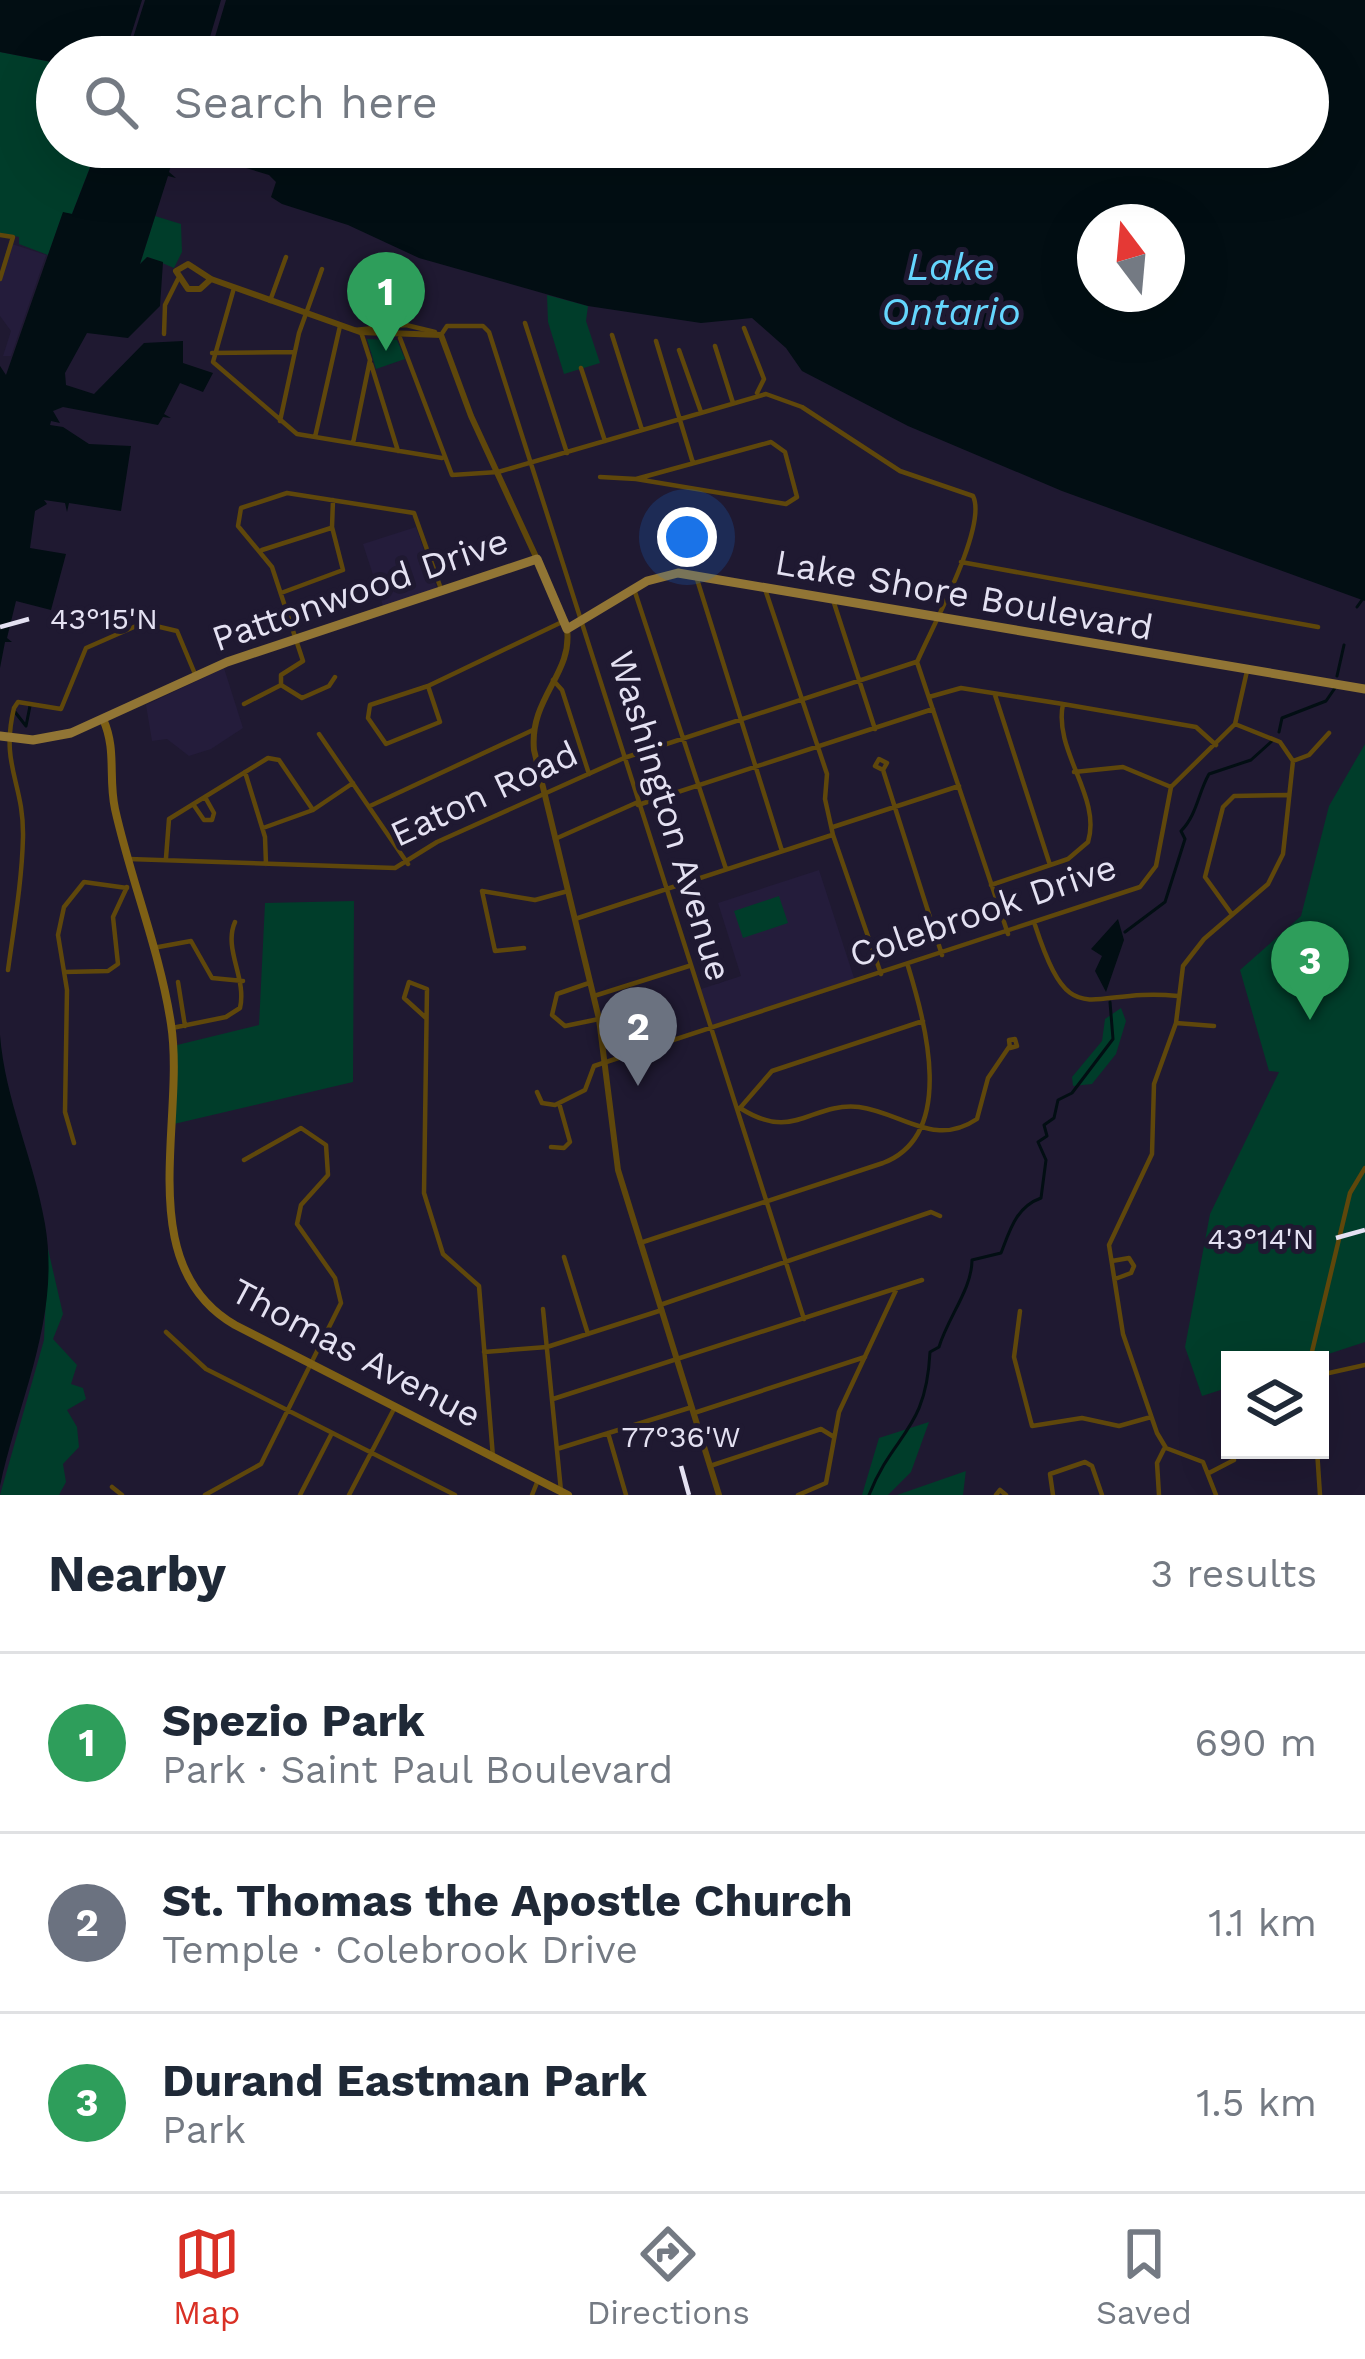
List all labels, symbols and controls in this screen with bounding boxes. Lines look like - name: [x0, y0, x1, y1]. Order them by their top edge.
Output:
- search box: [36, 36, 1329, 168]
- icon: search: [78, 69, 144, 135]
- text: Search here: [174, 76, 438, 129]
- north arrow: [1077, 204, 1185, 312]
- water label: Lake Ontario: [881, 244, 1021, 334]
- pin: 1: [347, 252, 425, 351]
- your location: [657, 507, 717, 567]
- street label: Pattonwood Drive: [207, 520, 513, 660]
- street label: Lake Shore Boulevard: [772, 541, 1156, 649]
- text: 43°15'N: [50, 601, 158, 636]
- street label: Washington Avenue: [600, 646, 740, 986]
- street label: Eaton Road: [384, 732, 584, 856]
- street label: Colebrook Drive: [844, 846, 1122, 976]
- pin: 3: [1271, 921, 1349, 1020]
- pin: 2: [599, 987, 677, 1086]
- text: 43°14'N: [1207, 1221, 1315, 1256]
- street label: Thomas Avenue: [224, 1269, 488, 1437]
- map controls: [1221, 1351, 1329, 1459]
- button: layers: [1221, 1351, 1329, 1459]
- text: 77°36'W: [621, 1419, 741, 1454]
- text: Nearby: [48, 1544, 226, 1603]
- text: 3 results: [1151, 1551, 1317, 1596]
- text: Spezio Park: [162, 1694, 425, 1747]
- text: 1: [79, 1720, 95, 1765]
- text: 690 m: [1195, 1720, 1317, 1765]
- text: Park · Saint Paul Boulevard: [162, 1747, 673, 1792]
- text: St. Thomas the Apostle Church: [162, 1874, 853, 1927]
- text: 2: [75, 1900, 99, 1945]
- text: 1.1 km: [1208, 1900, 1317, 1945]
- text: Temple · Colebrook Drive: [162, 1927, 638, 1972]
- text: Durand Eastman Park: [162, 2054, 647, 2107]
- text: 3: [75, 2080, 99, 2125]
- text: 1.5 km: [1196, 2080, 1317, 2125]
- text: Park: [162, 2107, 246, 2152]
- tab: Map: [173, 2221, 240, 2332]
- tab: Directions: [587, 2221, 750, 2332]
- tab: Saved: [1096, 2221, 1192, 2332]

